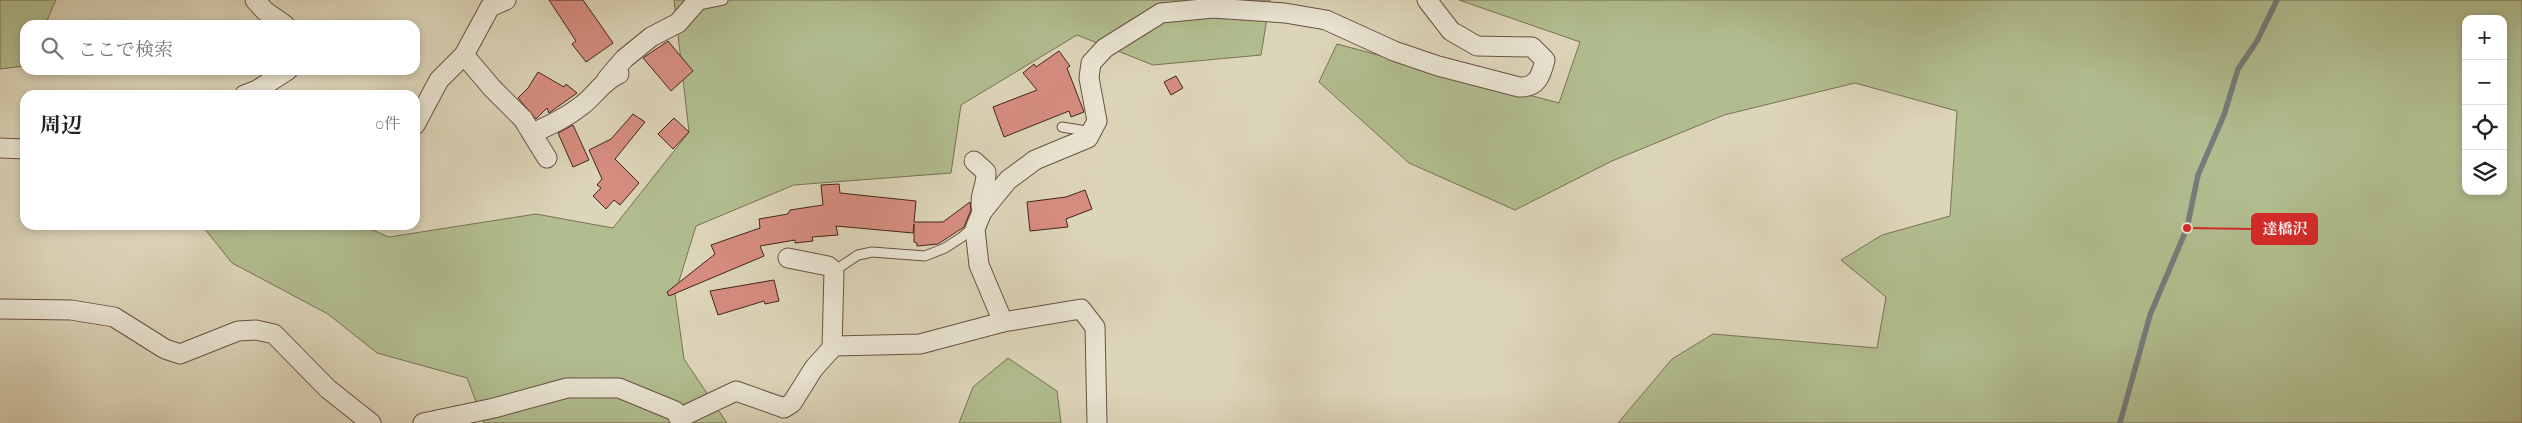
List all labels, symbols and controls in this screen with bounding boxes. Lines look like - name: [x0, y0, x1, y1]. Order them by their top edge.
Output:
- map controls: [2462, 15, 2507, 195]
- button: +: [2462, 15, 2507, 60]
- search box: [20, 20, 420, 75]
- icon: search: [38, 34, 66, 62]
- text: ここで検索: [78, 39, 173, 61]
- button: −: [2462, 60, 2507, 105]
- button: locate: [2462, 105, 2507, 150]
- text: 周辺: [40, 113, 82, 137]
- text: 0件: [375, 114, 400, 133]
- button: layers: [2462, 150, 2507, 195]
- callout: 達橋沢: [2252, 214, 2317, 244]
- text: 達橋沢: [2262, 220, 2308, 238]

